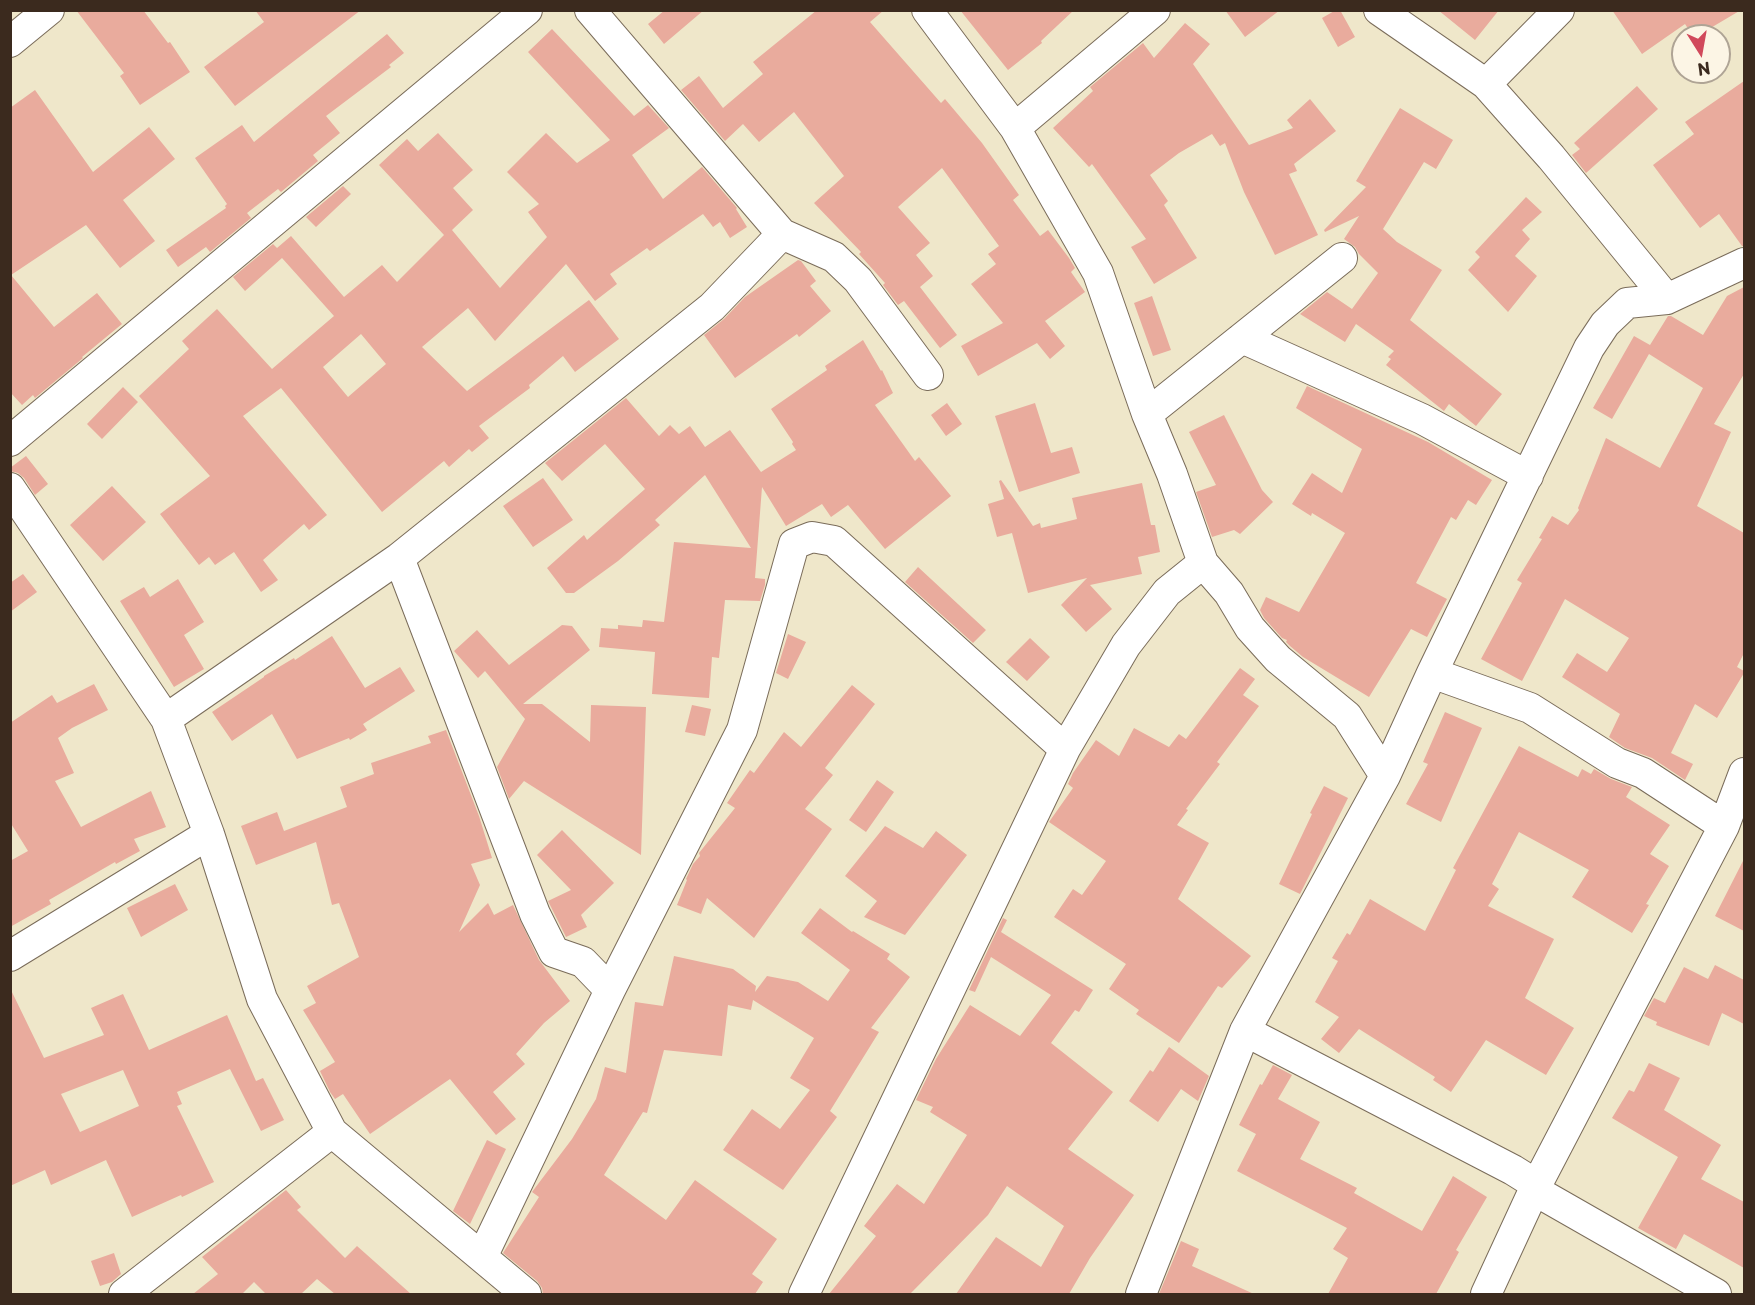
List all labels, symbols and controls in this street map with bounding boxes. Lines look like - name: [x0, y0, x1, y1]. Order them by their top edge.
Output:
- north arrow: [1671, 24, 1731, 84]
- text: N: [1696, 57, 1713, 83]

